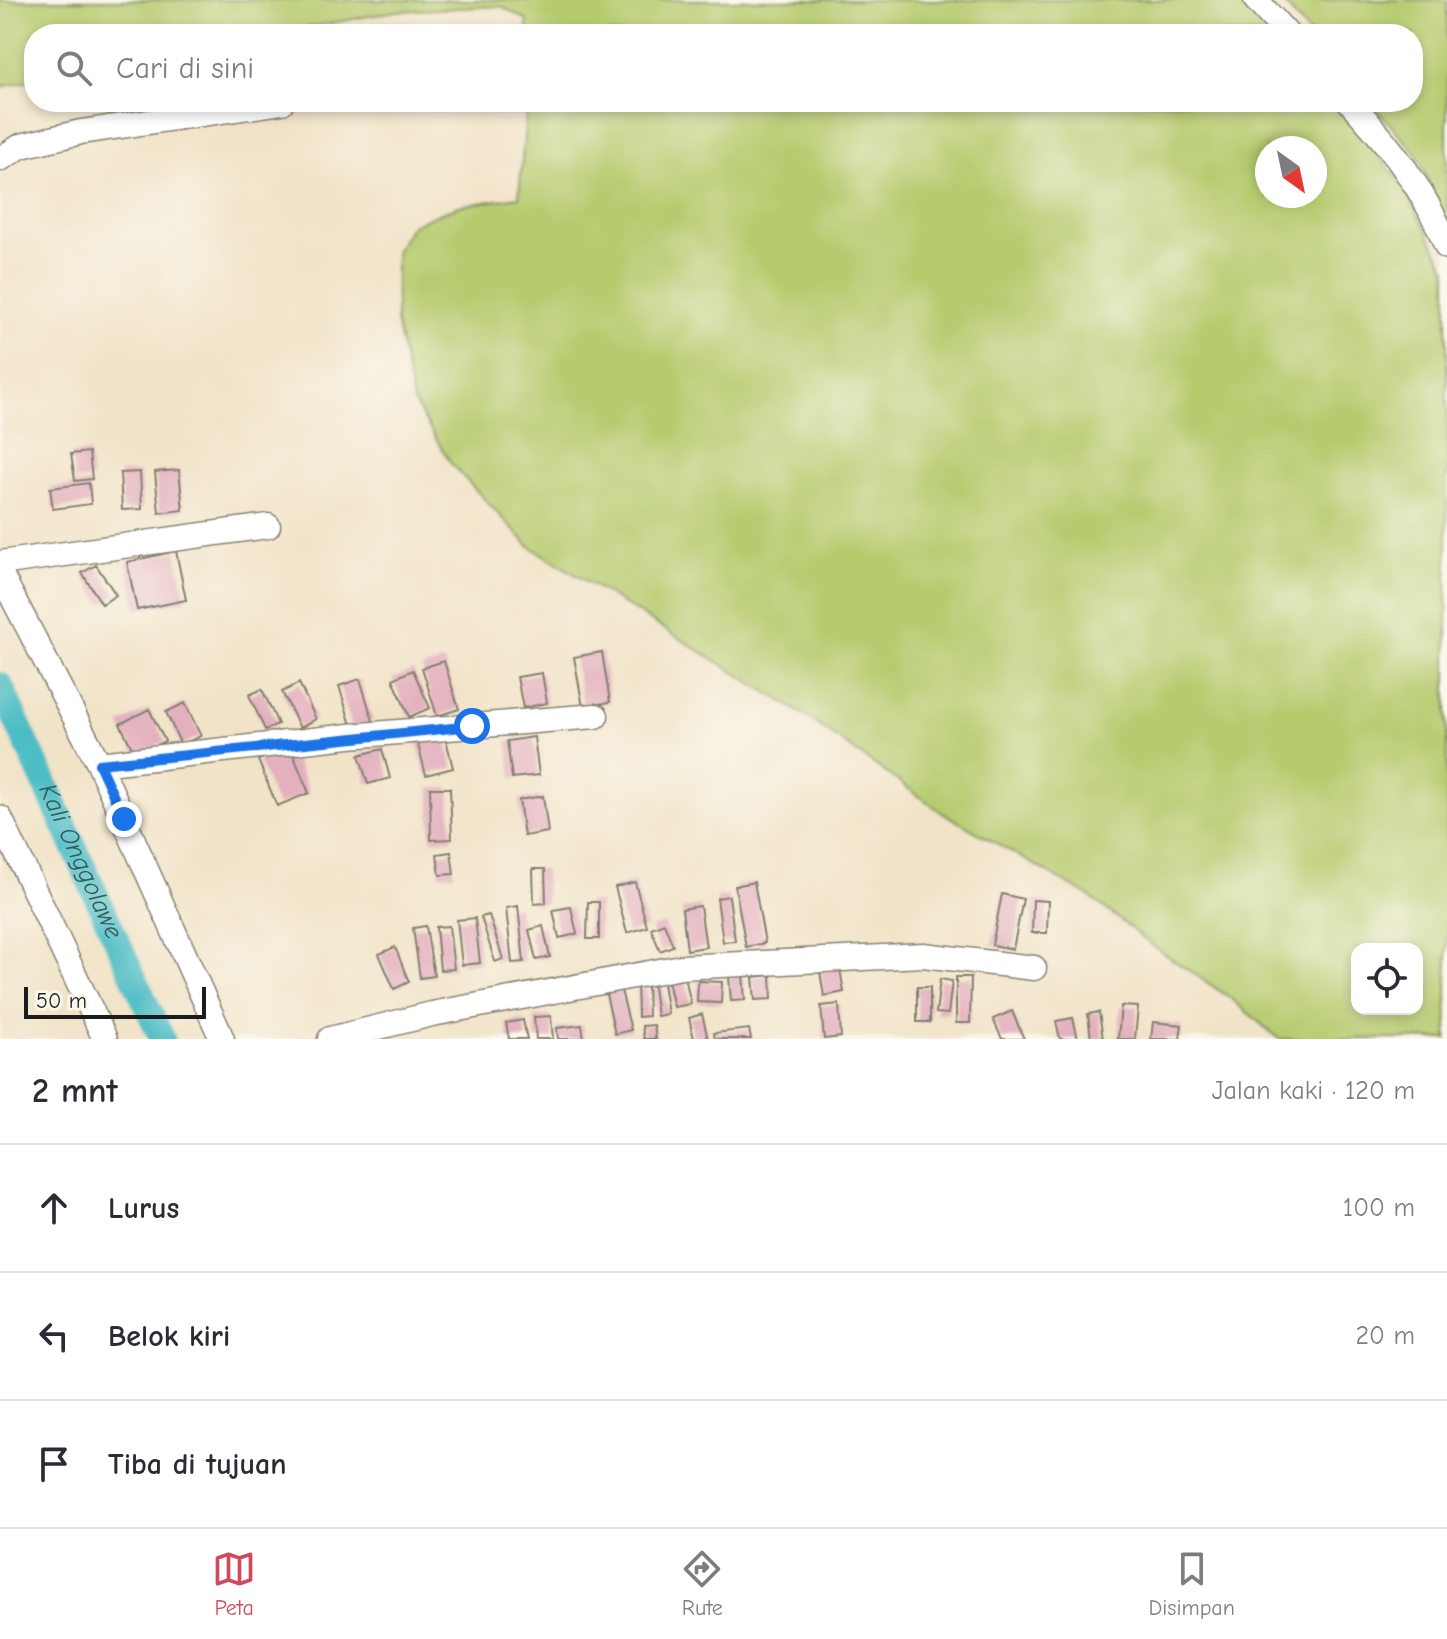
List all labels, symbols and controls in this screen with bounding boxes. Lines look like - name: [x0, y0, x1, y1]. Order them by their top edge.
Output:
- search box: [24, 24, 1423, 112]
- icon: search: [52, 46, 96, 90]
- text: Cari di sini: [116, 51, 254, 86]
- north arrow: [1255, 136, 1327, 208]
- route start: [454, 708, 490, 744]
- water label: Kali Onggolawe: [32, 779, 129, 944]
- route end: [106, 801, 142, 837]
- map controls: [1351, 943, 1423, 1015]
- button: locate: [1351, 943, 1423, 1015]
- scale bar: [24, 983, 206, 1019]
- text: 50 m: [36, 988, 87, 1014]
- text: 2 mnt: [32, 1071, 118, 1111]
- text: Jalan kaki · 120 m: [1212, 1076, 1415, 1106]
- icon: ahead: [32, 1186, 76, 1230]
- text: Lurus: [108, 1191, 179, 1226]
- text: 100 m: [1343, 1193, 1415, 1223]
- icon: left: [32, 1314, 76, 1358]
- text: Belok kiri: [108, 1319, 230, 1354]
- text: 20 m: [1355, 1321, 1415, 1351]
- icon: arrive: [32, 1442, 76, 1486]
- text: Tiba di tujuan: [108, 1447, 287, 1482]
- tab: Peta: [212, 1547, 256, 1621]
- tab: Rute: [680, 1547, 724, 1621]
- tab: Disimpan: [1149, 1547, 1235, 1621]

